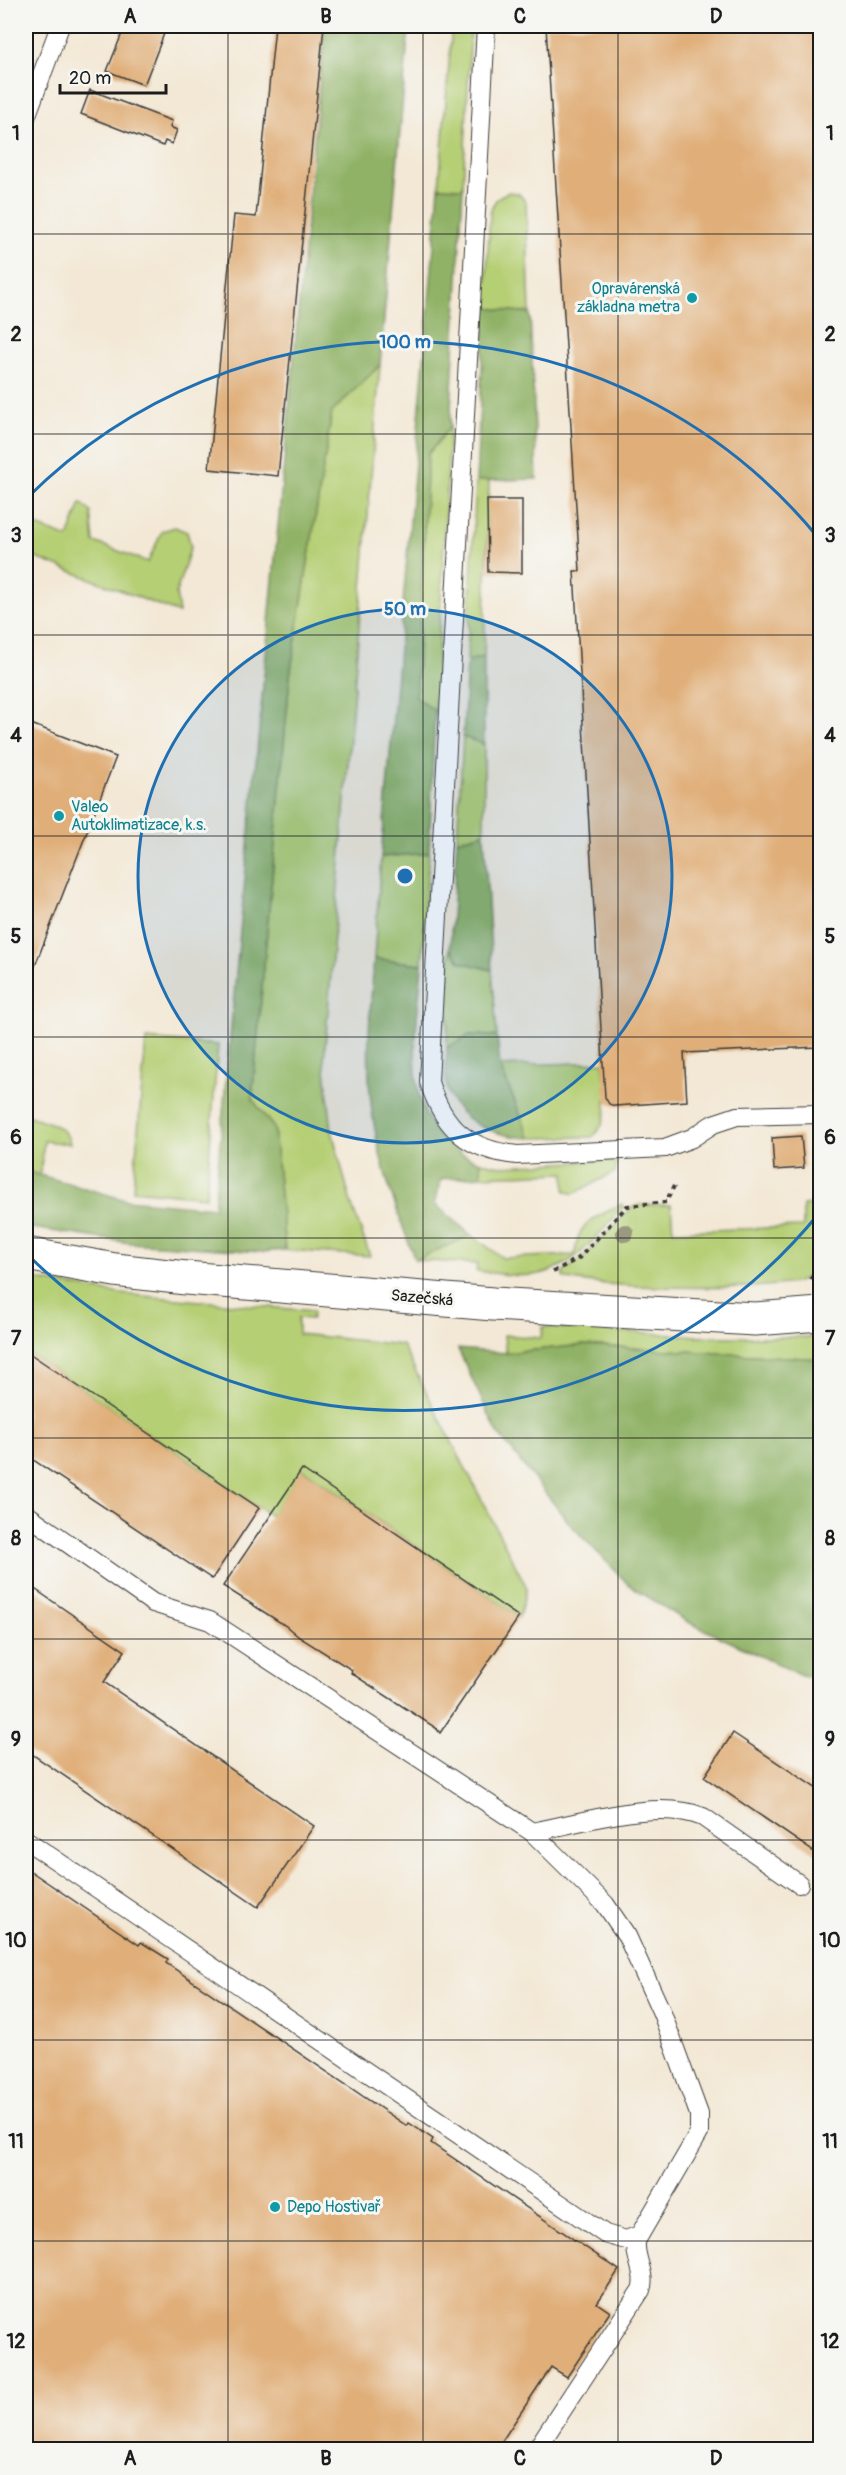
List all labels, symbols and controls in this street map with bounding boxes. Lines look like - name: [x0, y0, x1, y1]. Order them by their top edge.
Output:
- text: A: [124, 4, 137, 29]
- text: B: [320, 4, 332, 29]
- text: C: [514, 4, 526, 29]
- text: D: [710, 4, 723, 29]
- scale bar: [60, 57, 166, 95]
- text: 20 m: [69, 67, 111, 90]
- text: 1: [12, 121, 20, 146]
- text: 1: [826, 121, 834, 146]
- place label: Opravárenská základna metra: [577, 279, 680, 317]
- marker: Opravárenská základna metra: [685, 291, 699, 305]
- text: 2: [10, 322, 22, 347]
- text: 2: [824, 322, 836, 347]
- text: 100 m: [379, 331, 431, 354]
- text: 3: [10, 523, 22, 548]
- text: 3: [824, 523, 836, 548]
- text: 50 m: [384, 598, 426, 621]
- text: 4: [10, 723, 22, 748]
- text: 4: [824, 723, 836, 748]
- place label: Valeo Autoklimatizace, k.s.: [71, 797, 207, 835]
- marker: Valeo Autoklimatizace, k.s.: [52, 809, 66, 823]
- centre of rings: [395, 866, 415, 886]
- text: 5: [11, 924, 22, 949]
- text: 5: [825, 924, 836, 949]
- text: 6: [10, 1125, 22, 1150]
- text: 6: [824, 1125, 836, 1150]
- street label: Sazečská: [390, 1285, 454, 1311]
- text: 7: [11, 1326, 22, 1351]
- text: 7: [825, 1326, 836, 1351]
- text: 8: [11, 1526, 21, 1551]
- text: 8: [825, 1526, 835, 1551]
- text: 9: [11, 1727, 21, 1752]
- text: 9: [825, 1727, 835, 1752]
- text: 10: [5, 1928, 27, 1953]
- text: 10: [819, 1928, 841, 1953]
- text: 11: [8, 2129, 24, 2154]
- text: 11: [822, 2129, 838, 2154]
- place label: Depo Hostivař: [287, 2197, 381, 2217]
- marker: Depo Hostivař: [268, 2200, 282, 2214]
- text: 12: [7, 2329, 26, 2354]
- text: 12: [821, 2329, 840, 2354]
- text: A: [124, 2446, 137, 2471]
- text: B: [320, 2446, 332, 2471]
- text: C: [514, 2446, 526, 2471]
- text: D: [710, 2446, 723, 2471]

